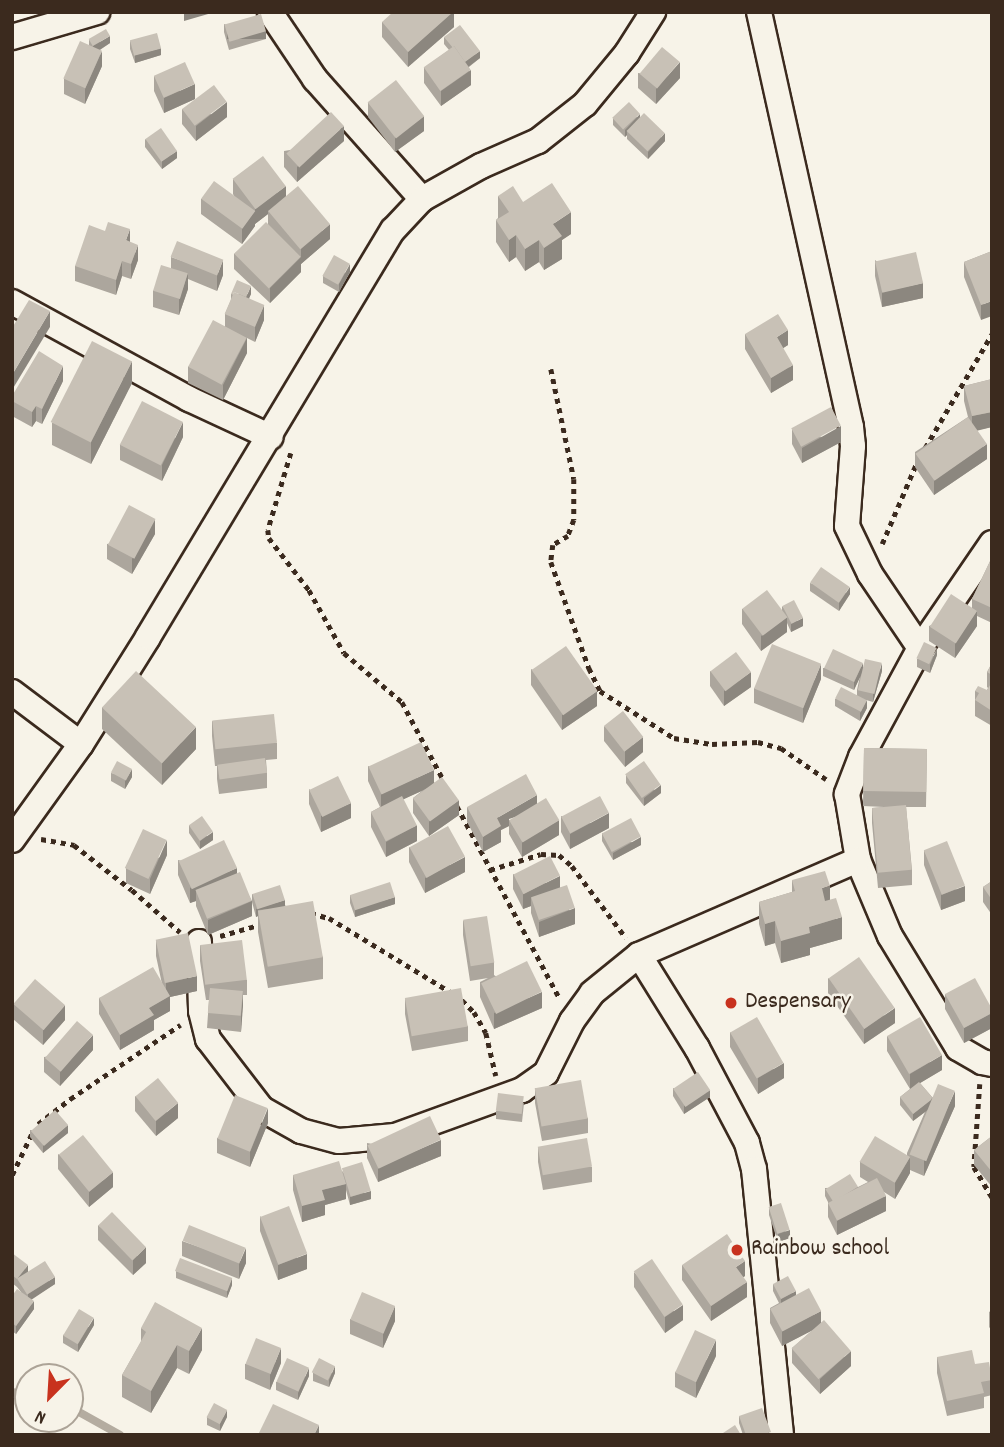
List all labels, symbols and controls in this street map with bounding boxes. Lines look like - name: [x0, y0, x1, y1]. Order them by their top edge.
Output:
- place label: Despensary: [745, 989, 851, 1017]
- marker: Despensary: [723, 995, 739, 1011]
- place label: Rainbow school: [751, 1236, 889, 1264]
- marker: Rainbow school: [729, 1242, 745, 1258]
- north arrow: [14, 1363, 84, 1433]
- text: N: [31, 1402, 51, 1430]

